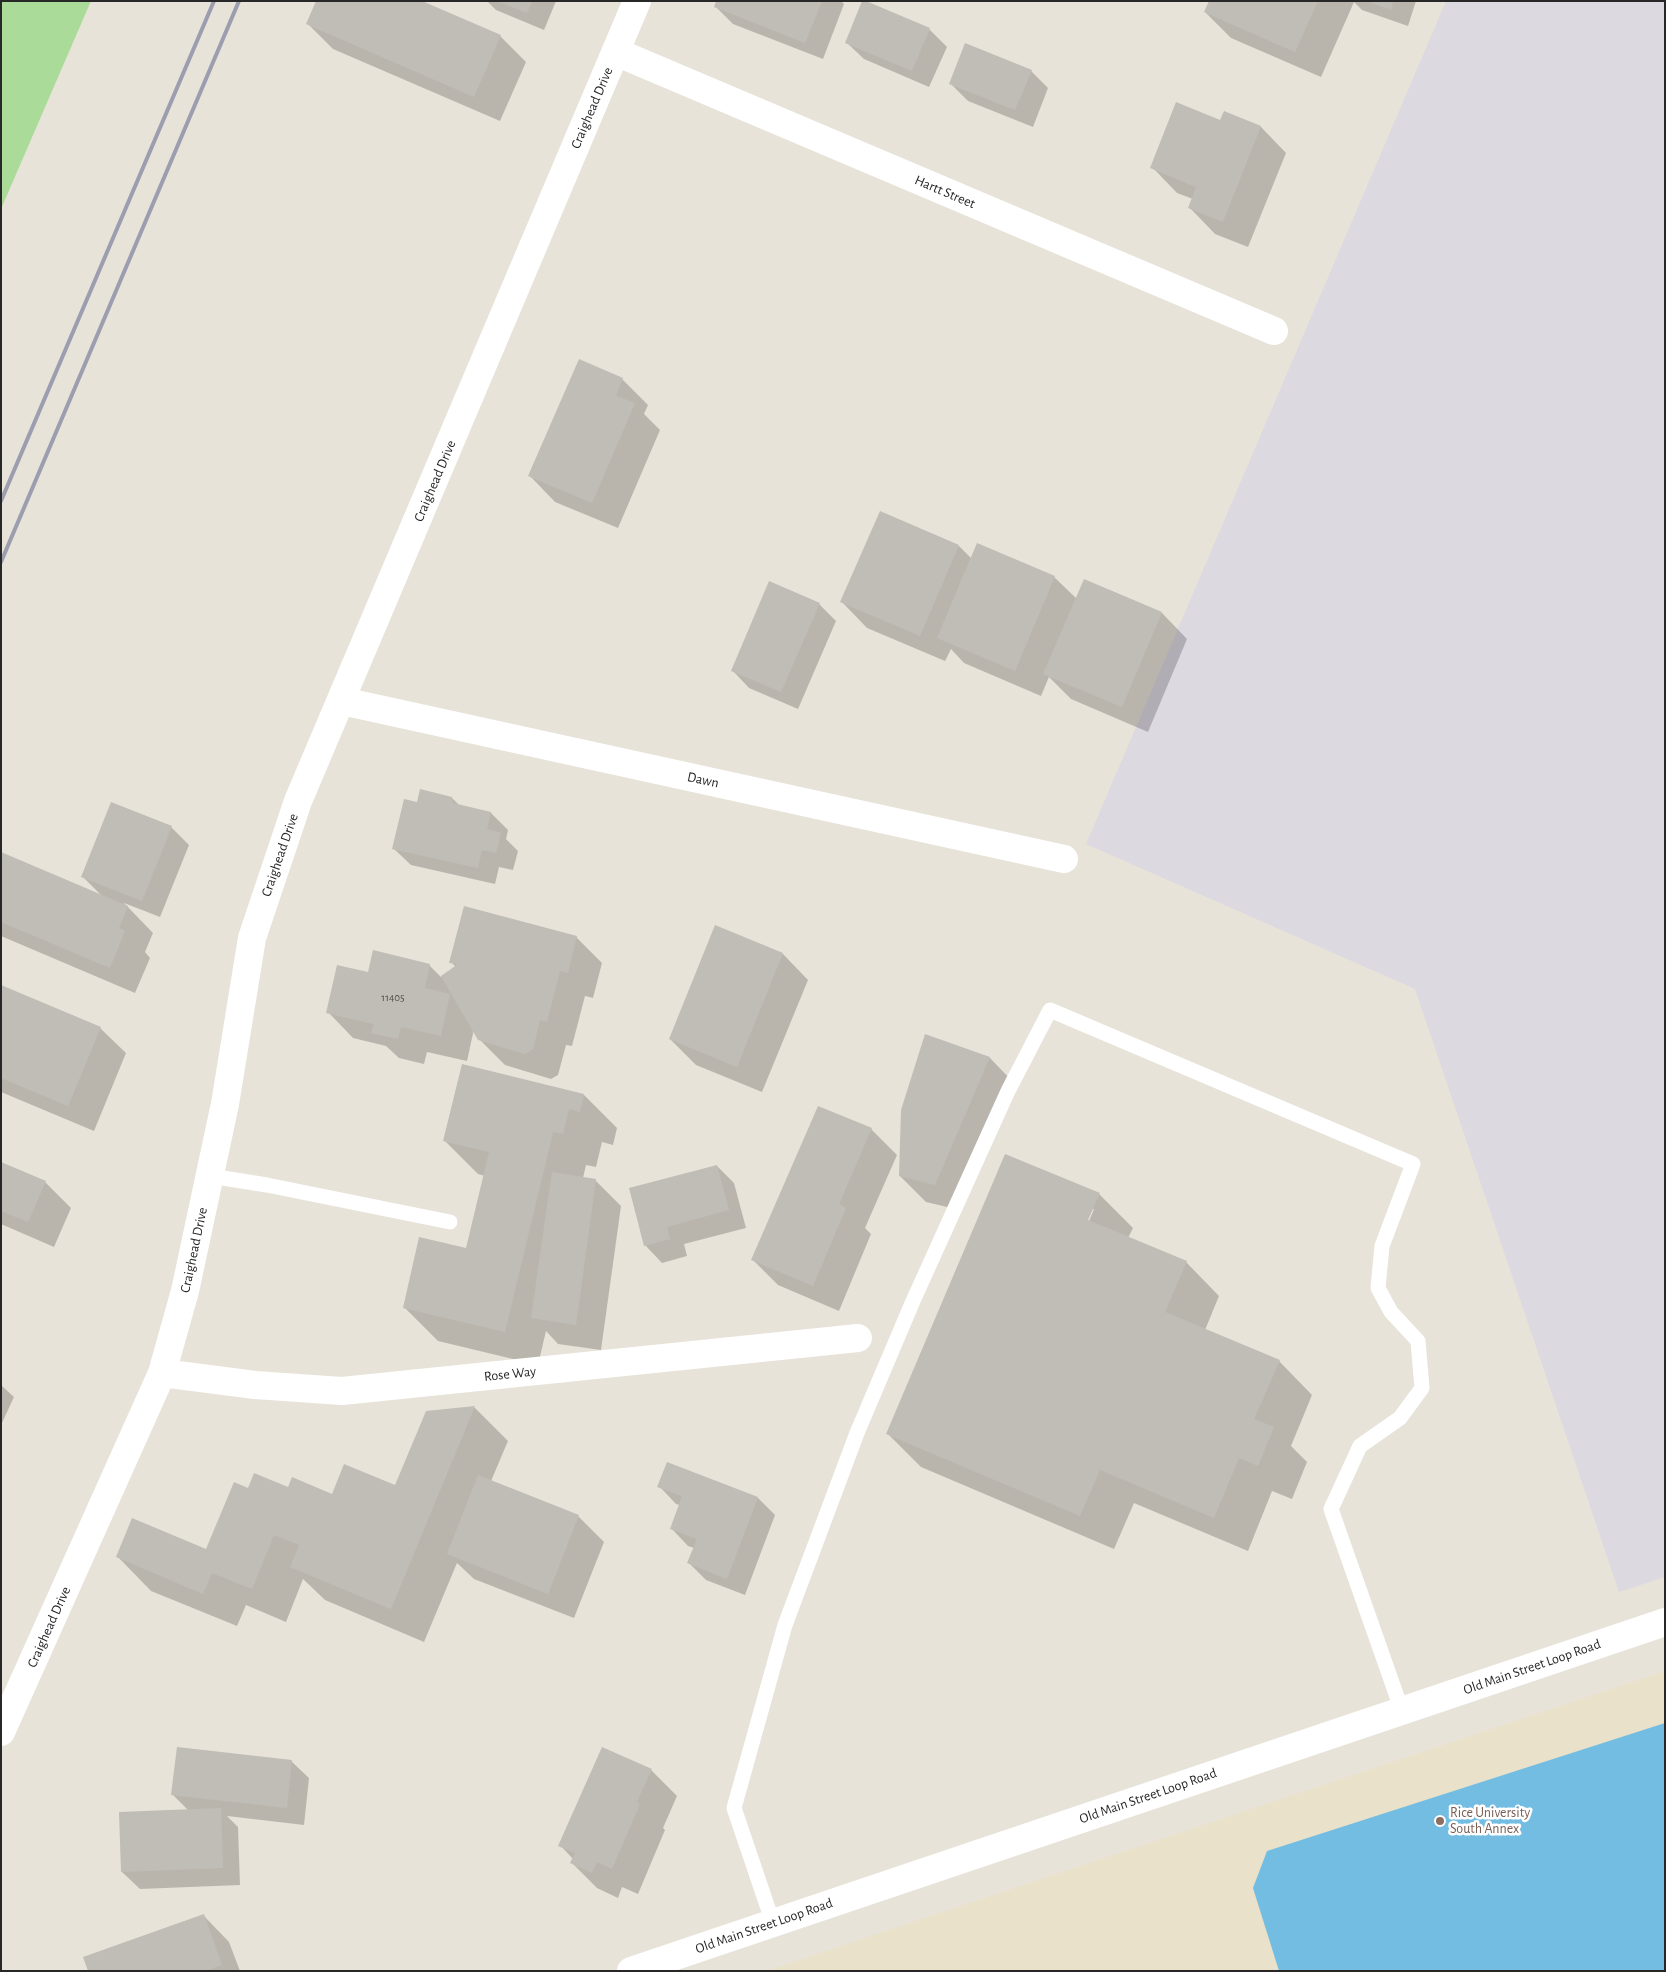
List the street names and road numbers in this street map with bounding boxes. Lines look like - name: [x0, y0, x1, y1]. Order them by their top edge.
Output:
- street label: Craighead Drive: [567, 65, 617, 151]
- street label: Hartt Street: [912, 172, 978, 212]
- street label: Craighead Drive: [410, 438, 460, 524]
- street label: Dawn: [686, 768, 720, 792]
- street label: Craighead Drive: [258, 811, 302, 899]
- street label: Craighead Drive: [177, 1206, 211, 1294]
- street label: Rose Way: [483, 1363, 537, 1385]
- street label: Craighead Drive: [24, 1584, 74, 1670]
- street label: Old Main Street Loop Road: [1461, 1636, 1603, 1698]
- street label: Old Main Street Loop Road: [1077, 1765, 1219, 1827]
- street label: Old Main Street Loop Road: [693, 1895, 835, 1957]

